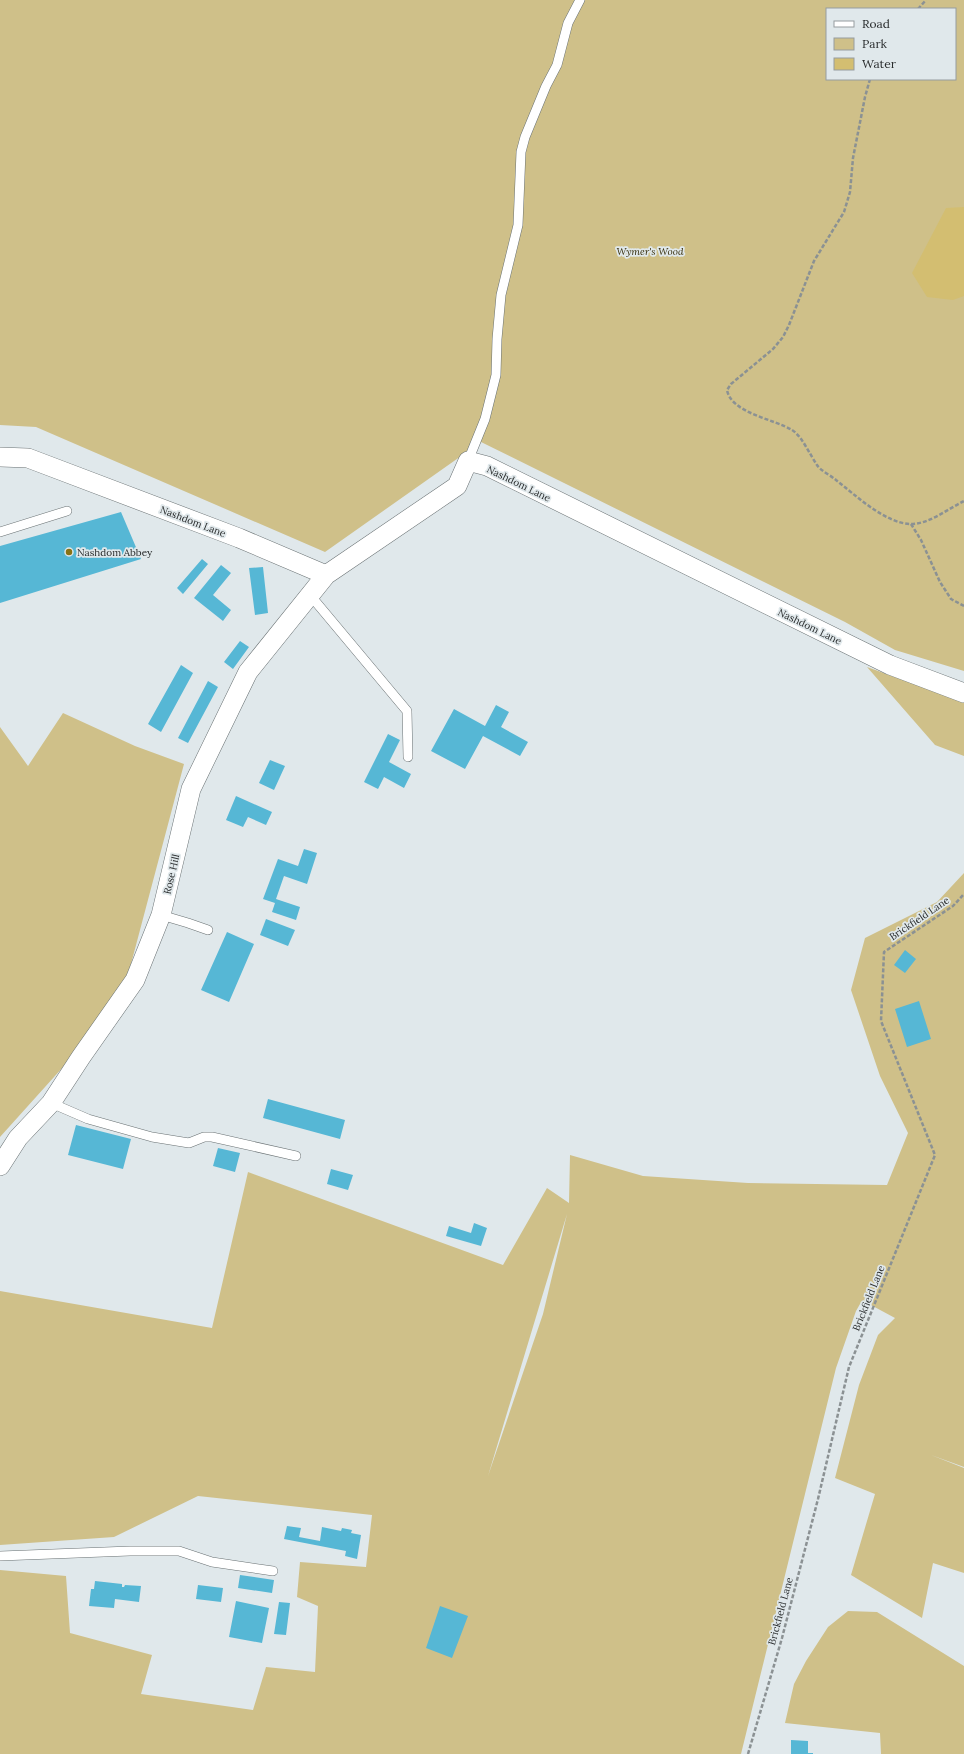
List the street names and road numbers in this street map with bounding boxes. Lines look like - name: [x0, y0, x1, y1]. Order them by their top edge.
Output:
- street label: Nashdom Lane: [485, 462, 553, 505]
- street label: Nashdom Lane: [158, 503, 228, 540]
- street label: Nashdom Lane: [776, 605, 844, 648]
- street label: Rose Hill: [161, 853, 182, 895]
- street label: Brickfield Lane: [887, 893, 952, 943]
- street label: Brickfield Lane: [849, 1263, 888, 1333]
- street label: Brickfield Lane: [765, 1575, 796, 1646]

